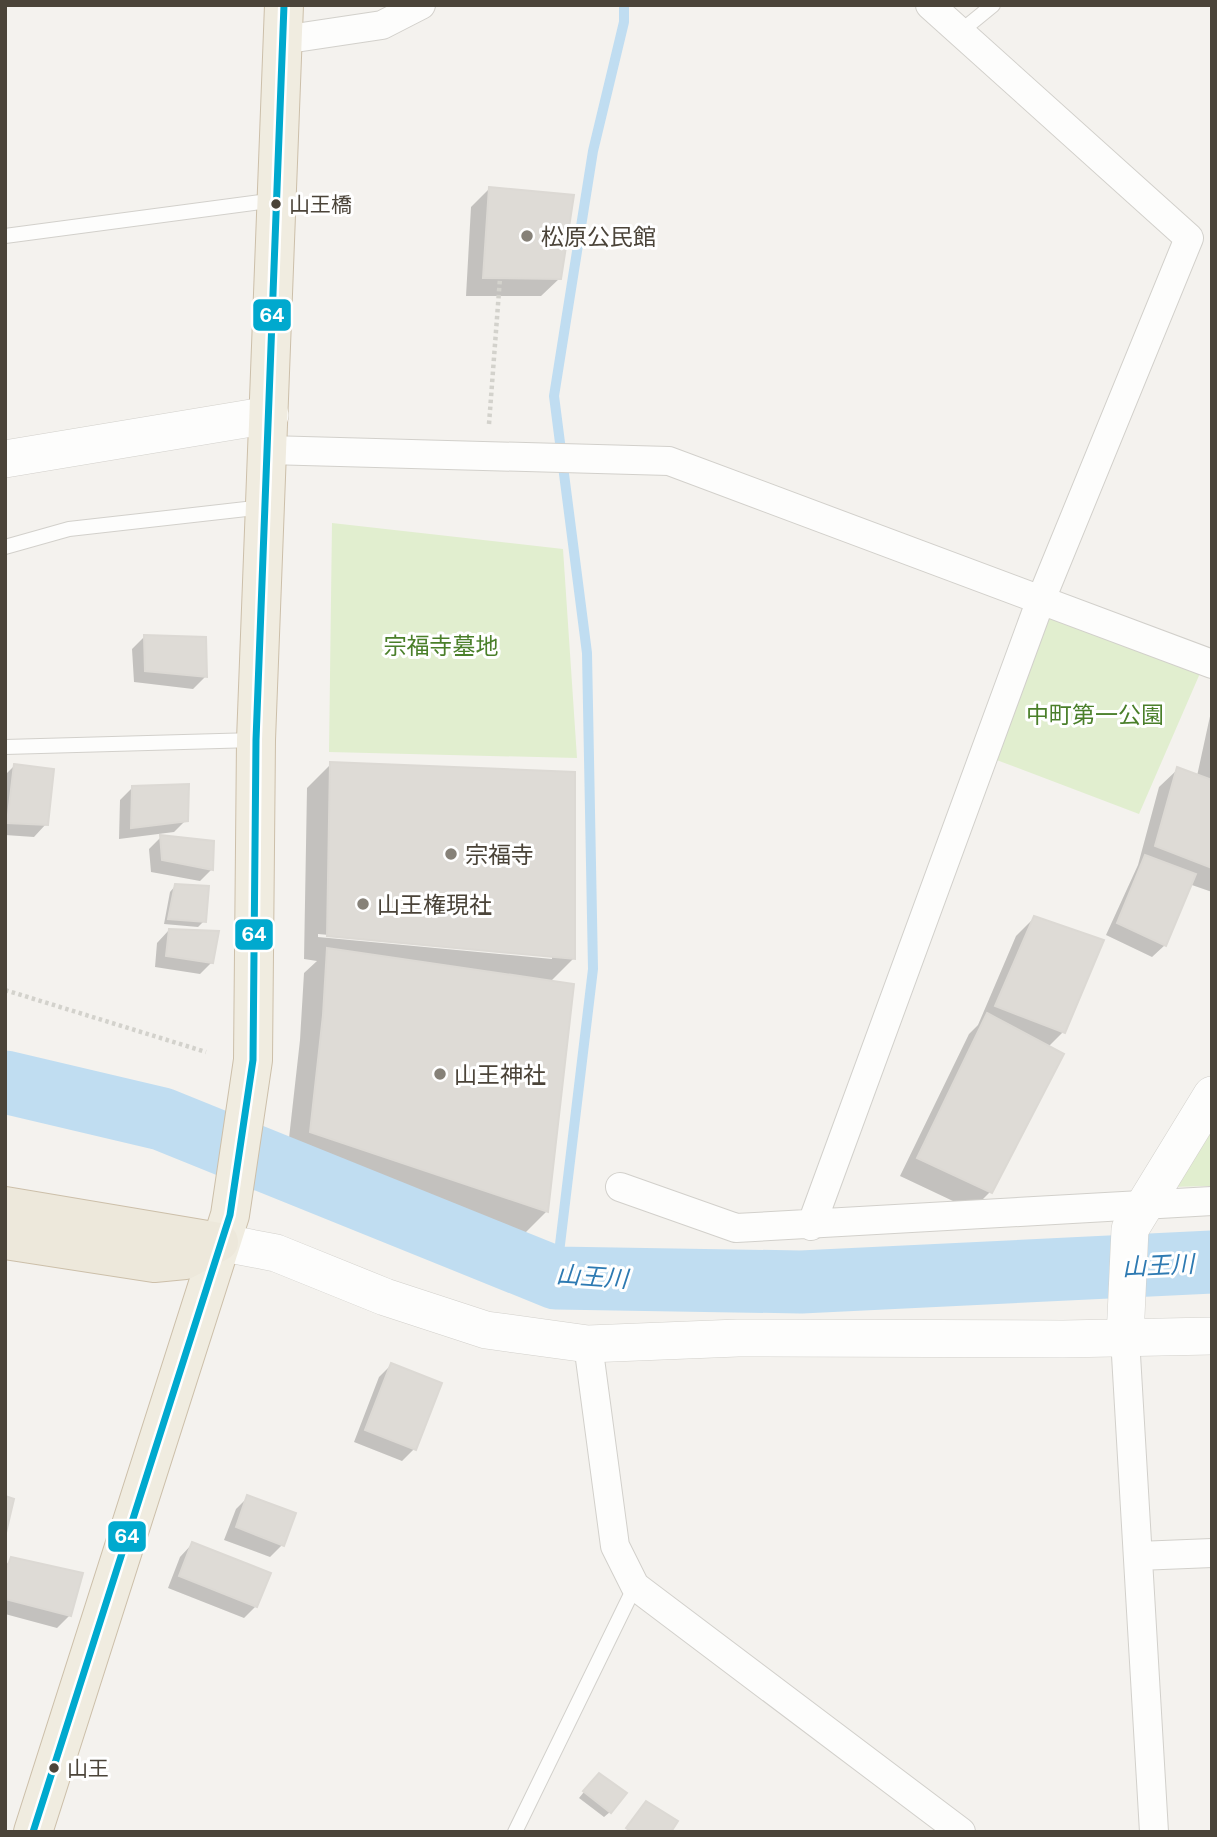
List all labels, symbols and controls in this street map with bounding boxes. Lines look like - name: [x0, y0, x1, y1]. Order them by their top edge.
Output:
- place label: 山王橋: [289, 192, 352, 217]
- marker: 山王橋: [269, 197, 283, 211]
- place label: 松原公民館: [541, 223, 656, 250]
- marker: 松原公民館: [519, 228, 535, 244]
- line badge: 64: [252, 298, 292, 332]
- text: 64: [260, 304, 284, 326]
- park label: 宗福寺墓地: [384, 632, 499, 659]
- park label: 中町第一公園: [1026, 701, 1164, 728]
- place label: 宗福寺: [465, 841, 534, 868]
- marker: 宗福寺: [443, 846, 459, 862]
- place label: 山王権現社: [377, 891, 492, 918]
- marker: 山王権現社: [355, 896, 371, 912]
- line badge: 64: [234, 918, 274, 951]
- text: 64: [242, 923, 266, 945]
- place label: 山王神社: [454, 1061, 546, 1088]
- marker: 山王神社: [432, 1066, 448, 1082]
- water label: 山王川: [1121, 1249, 1198, 1281]
- water label: 山王川: [555, 1260, 632, 1293]
- line badge: 64: [107, 1520, 147, 1553]
- text: 64: [115, 1525, 139, 1547]
- place label: 山王: [67, 1756, 109, 1781]
- marker: 山王: [47, 1761, 61, 1775]

